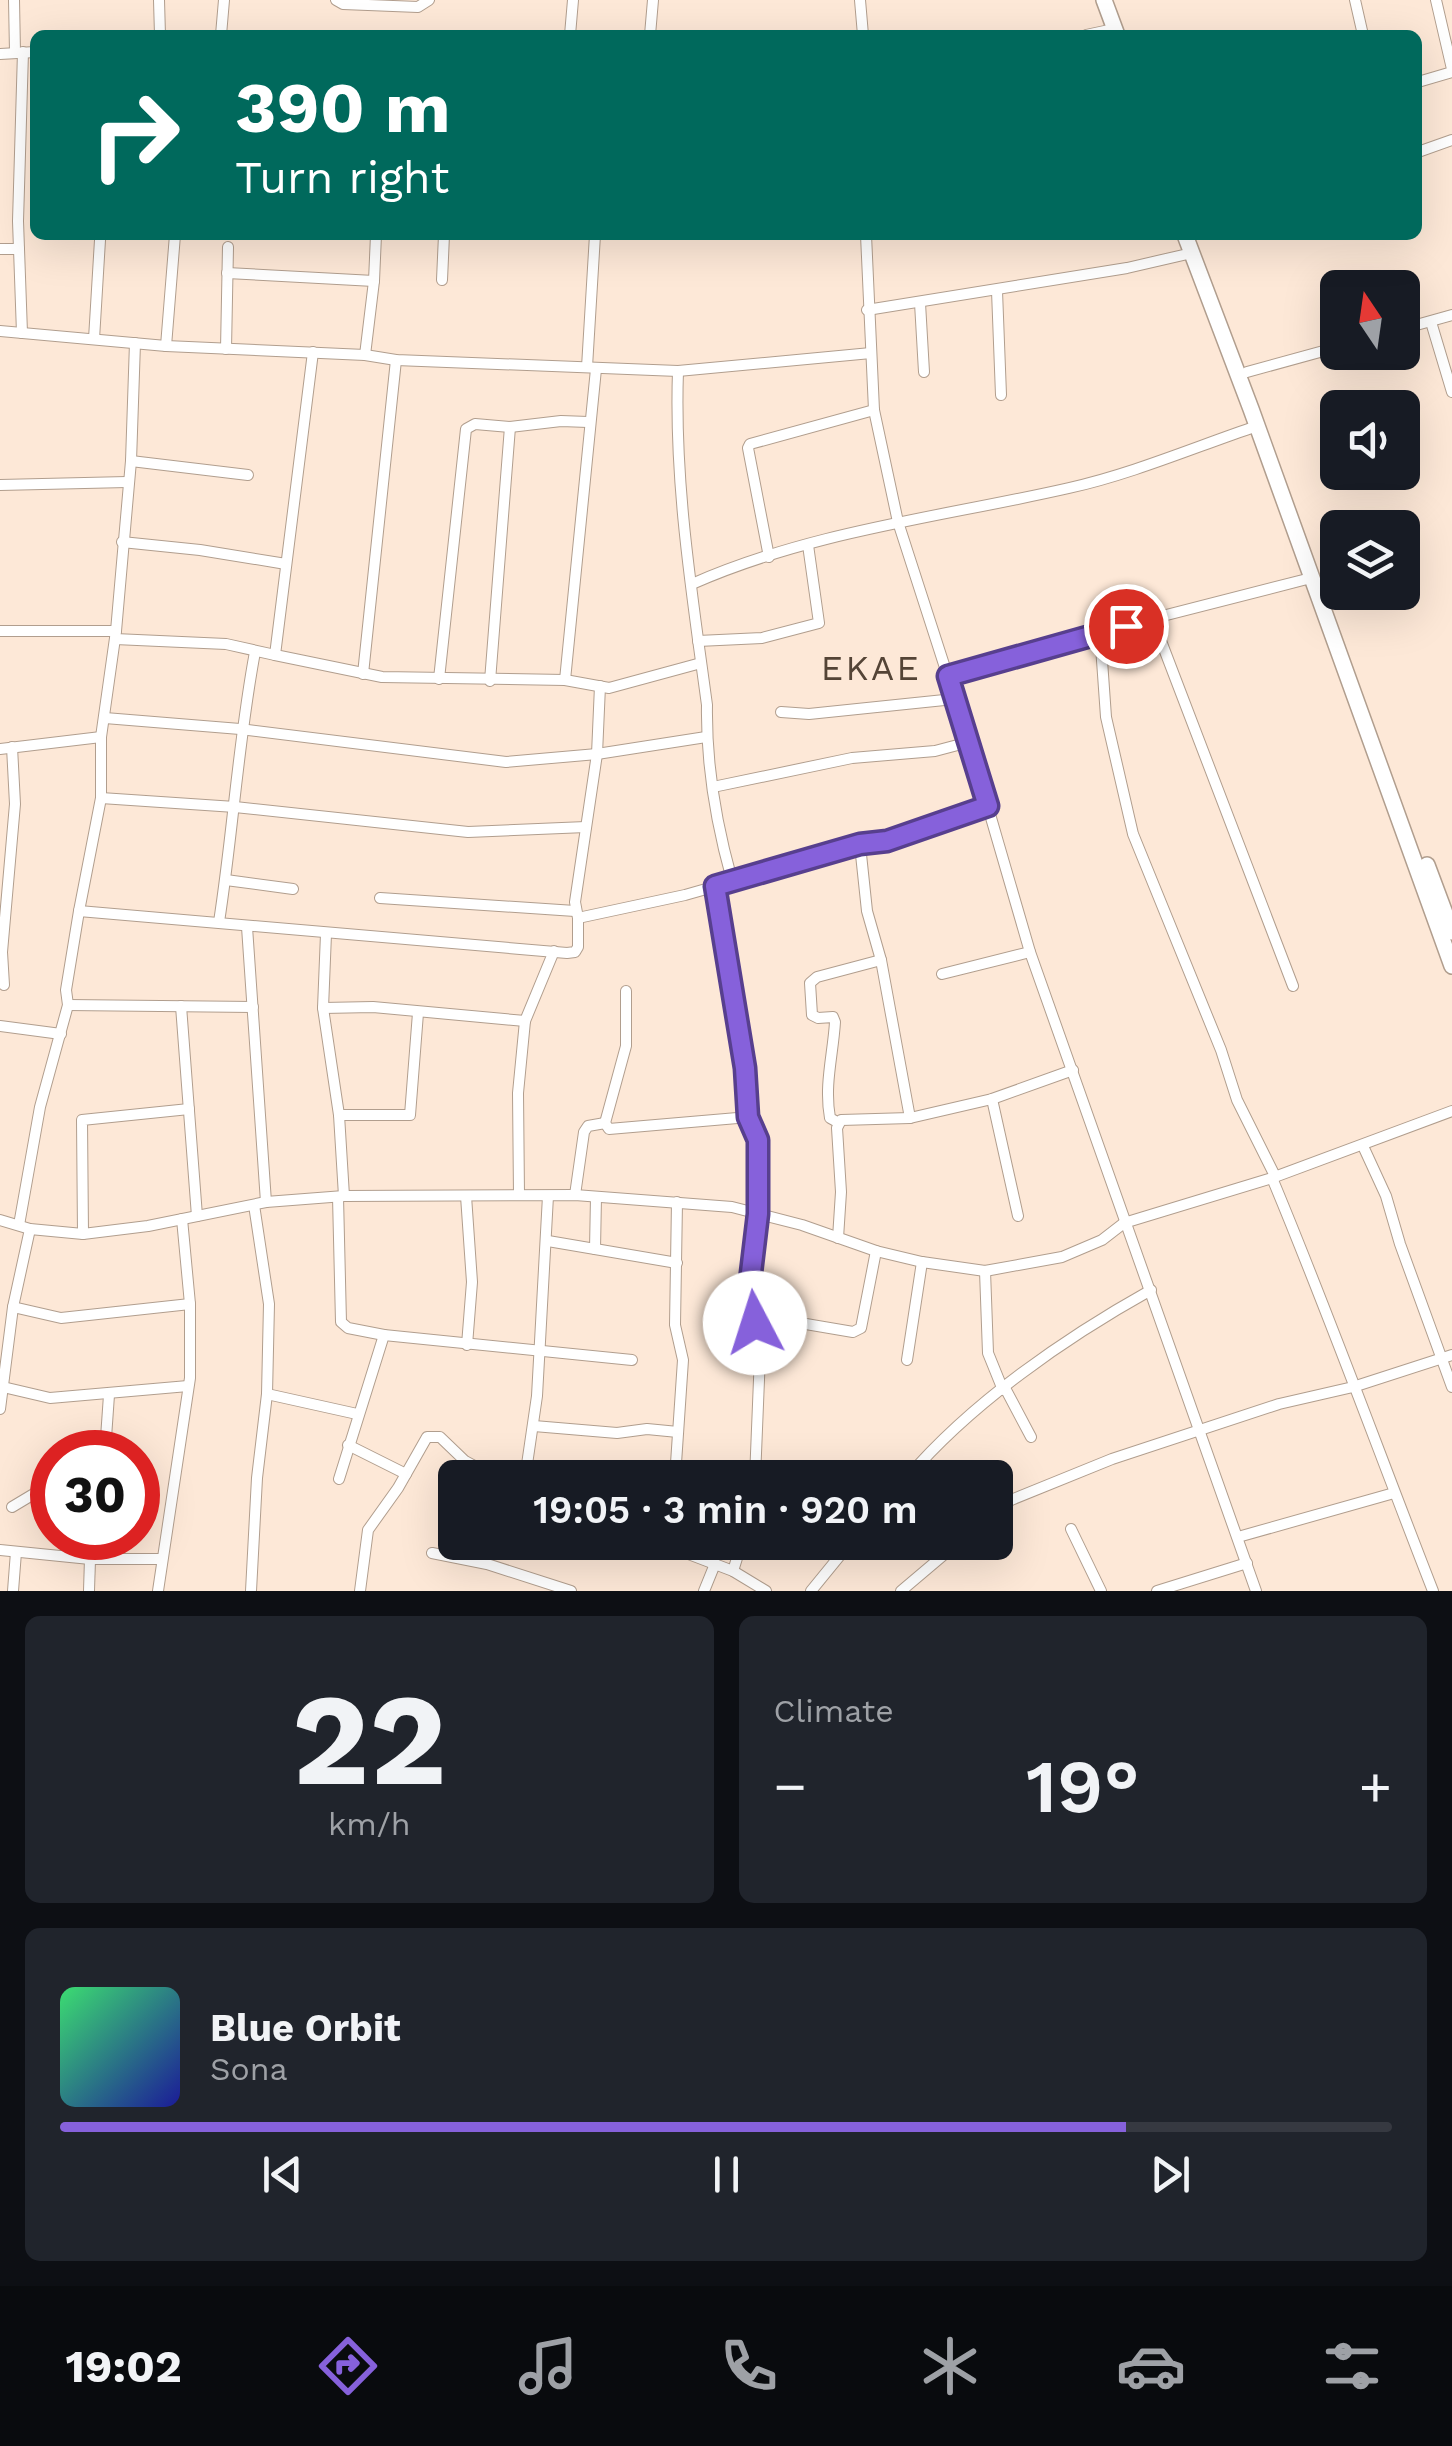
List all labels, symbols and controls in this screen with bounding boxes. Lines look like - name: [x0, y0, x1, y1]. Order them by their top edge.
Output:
- text: 390 m: [235, 67, 451, 149]
- icon: right: [70, 70, 200, 200]
- text: Turn right: [235, 151, 449, 204]
- north arrow: [1320, 270, 1420, 370]
- map controls: [1320, 270, 1420, 610]
- button: sound: [1320, 390, 1420, 490]
- button: layers: [1320, 510, 1420, 610]
- pin: [1084, 584, 1169, 669]
- icon: arrive: [1099, 599, 1154, 654]
- district label: EKAE: [821, 647, 921, 689]
- position arrow: [703, 1271, 807, 1375]
- speed limit sign: 30: [30, 1430, 160, 1560]
- text: 19:05 · 3 min · 920 m: [533, 1488, 918, 1532]
- text: 22: [292, 1663, 447, 1816]
- text: Climate: [774, 1692, 894, 1730]
- text: 19°: [1026, 1742, 1140, 1830]
- text: −: [774, 1754, 807, 1818]
- text: +: [1359, 1754, 1392, 1818]
- text: km/h: [328, 1805, 410, 1843]
- text: Blue Orbit: [210, 2006, 401, 2050]
- text: Sona: [210, 2050, 288, 2088]
- icon: previous: [255, 2147, 310, 2202]
- icon: pause: [699, 2147, 754, 2202]
- icon: next: [1143, 2147, 1198, 2202]
- icon: directions: [313, 2331, 383, 2401]
- icon: music: [513, 2331, 583, 2401]
- icon: phone: [714, 2331, 784, 2401]
- icon: climate: [915, 2331, 985, 2401]
- icon: car: [1116, 2331, 1186, 2401]
- icon: filters: [1317, 2331, 1387, 2401]
- text: 19:02: [65, 2340, 182, 2393]

